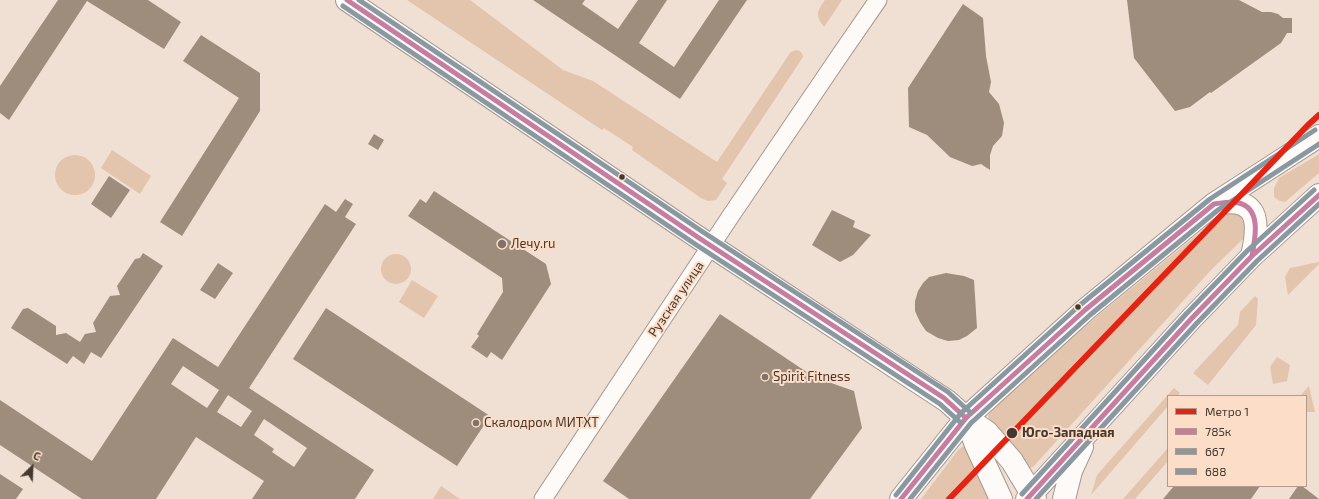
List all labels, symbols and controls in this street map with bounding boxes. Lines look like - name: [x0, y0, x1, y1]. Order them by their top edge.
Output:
- unlabelled marker: [617, 172, 627, 182]
- place label: Лечу.ru: [511, 236, 555, 252]
- marker: Лечу.ru: [496, 238, 508, 250]
- street label: Рузская улица: [645, 258, 707, 340]
- unlabelled marker: [1073, 302, 1083, 312]
- place label: Spirit Fitness: [773, 369, 850, 385]
- marker: Spirit Fitness: [760, 372, 770, 382]
- legend: [1167, 395, 1307, 487]
- text: Метро 1: [1205, 404, 1249, 418]
- place label: Скалодром МИТХТ: [484, 415, 599, 431]
- marker: Скалодром МИТХТ: [471, 418, 481, 428]
- text: 785к: [1205, 424, 1231, 438]
- place label: Юго-Западная: [1022, 425, 1115, 441]
- marker: Юго-Западная: [1005, 426, 1019, 440]
- text: 667: [1205, 444, 1225, 458]
- north arrow: [12, 447, 52, 487]
- text: С: [31, 448, 43, 463]
- text: 688: [1205, 464, 1226, 478]

